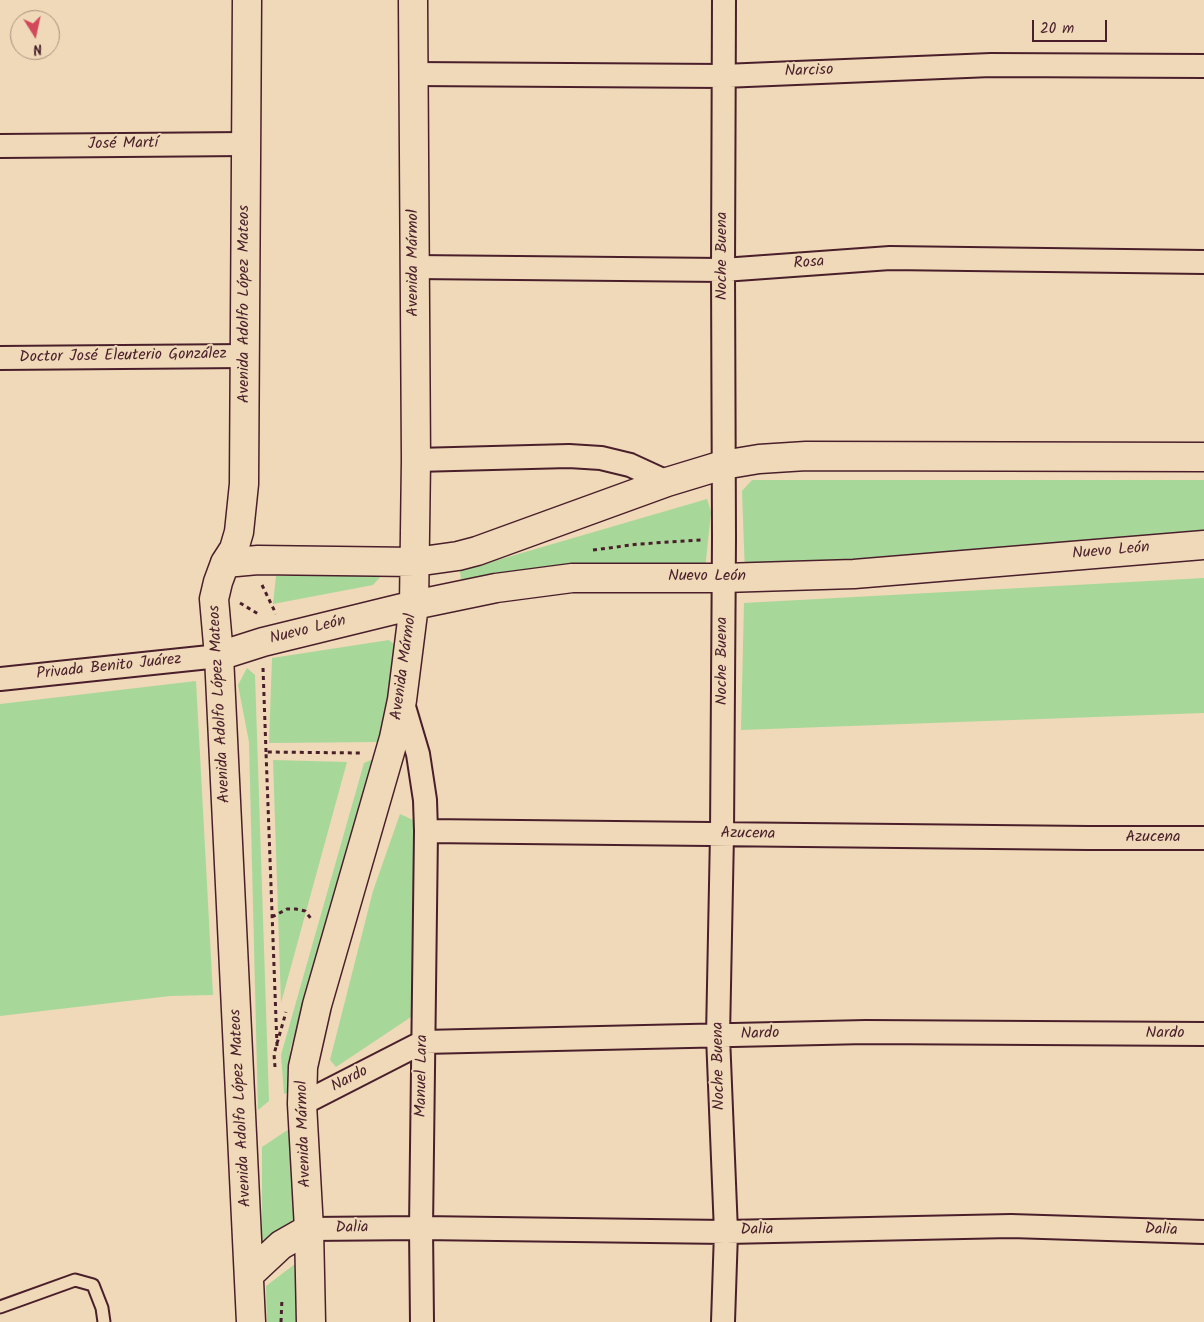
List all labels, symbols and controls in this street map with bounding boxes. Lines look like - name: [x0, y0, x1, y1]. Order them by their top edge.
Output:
- north arrow: [10, 10, 60, 60]
- scale bar: [1034, 10, 1109, 42]
- text: 20 m: [1040, 17, 1074, 41]
- text: N: [31, 37, 44, 60]
- street label: Narciso: [784, 62, 834, 82]
- street label: José Martí: [88, 135, 158, 155]
- street label: Avenida Adolfo López Mateos: [235, 205, 255, 403]
- street label: Avenida Mármol: [404, 209, 424, 317]
- street label: Noche Buena: [713, 212, 733, 300]
- street label: Rosa: [793, 253, 825, 275]
- street label: Doctor José Eleuterio González: [19, 346, 227, 368]
- street label: Nuevo León: [1071, 539, 1151, 565]
- street label: Nuevo León: [668, 567, 746, 587]
- street label: Avenida Adolfo López Mateos: [206, 604, 236, 804]
- street label: Nuevo León: [268, 612, 348, 650]
- street label: Avenida Mármol: [388, 613, 422, 721]
- street label: Noche Buena: [713, 617, 733, 705]
- street label: Privada Benito Juárez: [35, 651, 183, 685]
- street label: Azucena: [720, 825, 776, 845]
- street label: Azucena: [1126, 828, 1180, 848]
- street label: Avenida Adolfo López Mateos: [227, 1008, 257, 1208]
- street label: Noche Buena: [710, 1022, 730, 1110]
- street label: Nardo: [1146, 1024, 1184, 1044]
- street label: Nardo: [740, 1025, 780, 1045]
- street label: Manuel Lara: [413, 1034, 433, 1118]
- street label: Nardo: [328, 1063, 372, 1097]
- street label: Avenida Mármol: [294, 1080, 316, 1188]
- street label: Dalia: [335, 1219, 369, 1239]
- street label: Dalia: [740, 1221, 774, 1241]
- street label: Dalia: [1144, 1221, 1178, 1241]

